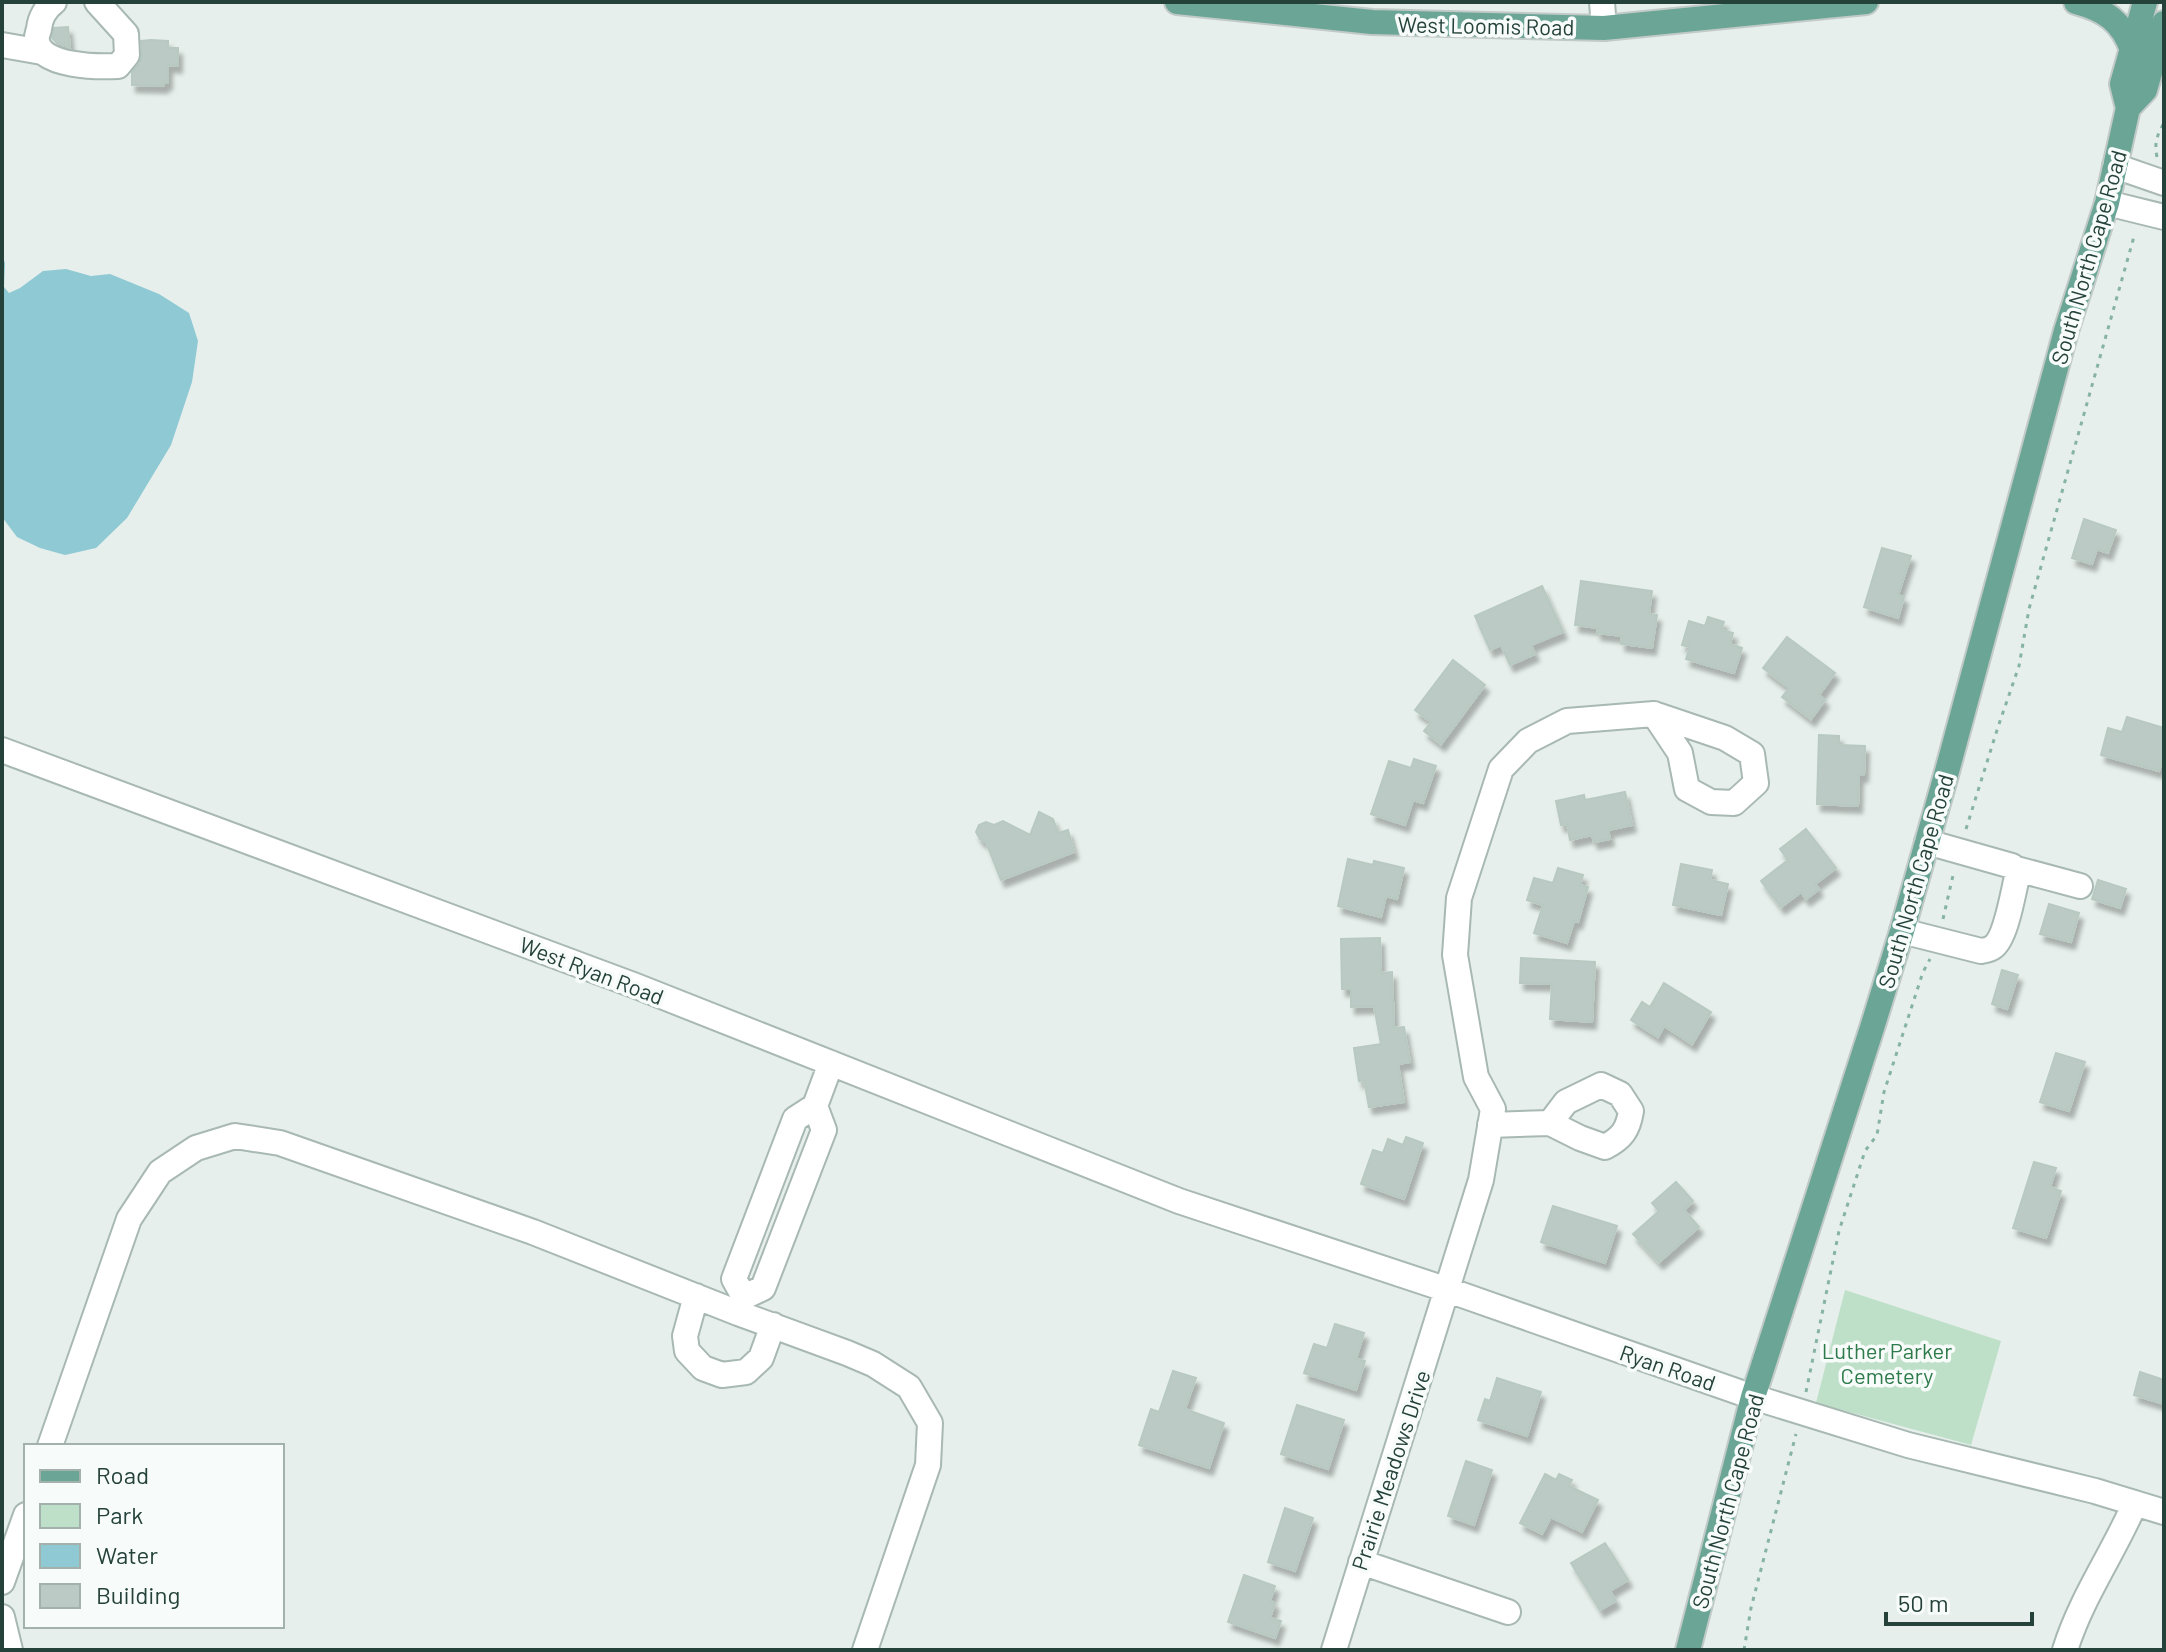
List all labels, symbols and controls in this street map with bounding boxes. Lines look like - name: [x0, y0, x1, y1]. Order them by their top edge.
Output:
- street label: West Loomis Road: [1397, 10, 1575, 40]
- street label: South North Cape Road: [2045, 147, 2131, 367]
- street label: South North Cape Road: [1872, 771, 1958, 991]
- street label: West Ryan Road: [516, 931, 668, 1009]
- park label: Luther Parker Cemetery: [1822, 1337, 1952, 1388]
- street label: Ryan Road: [1617, 1339, 1719, 1395]
- street label: Prairie Meadows Drive: [1345, 1367, 1435, 1573]
- street label: South North Cape Road: [1686, 1391, 1768, 1611]
- legend: [24, 1444, 284, 1628]
- text: Road: [96, 1460, 149, 1489]
- text: Park: [96, 1500, 143, 1529]
- text: Water: [96, 1540, 158, 1569]
- scale bar: [1886, 1576, 2032, 1626]
- text: Building: [96, 1580, 180, 1609]
- text: 50 m: [1898, 1588, 1949, 1617]

